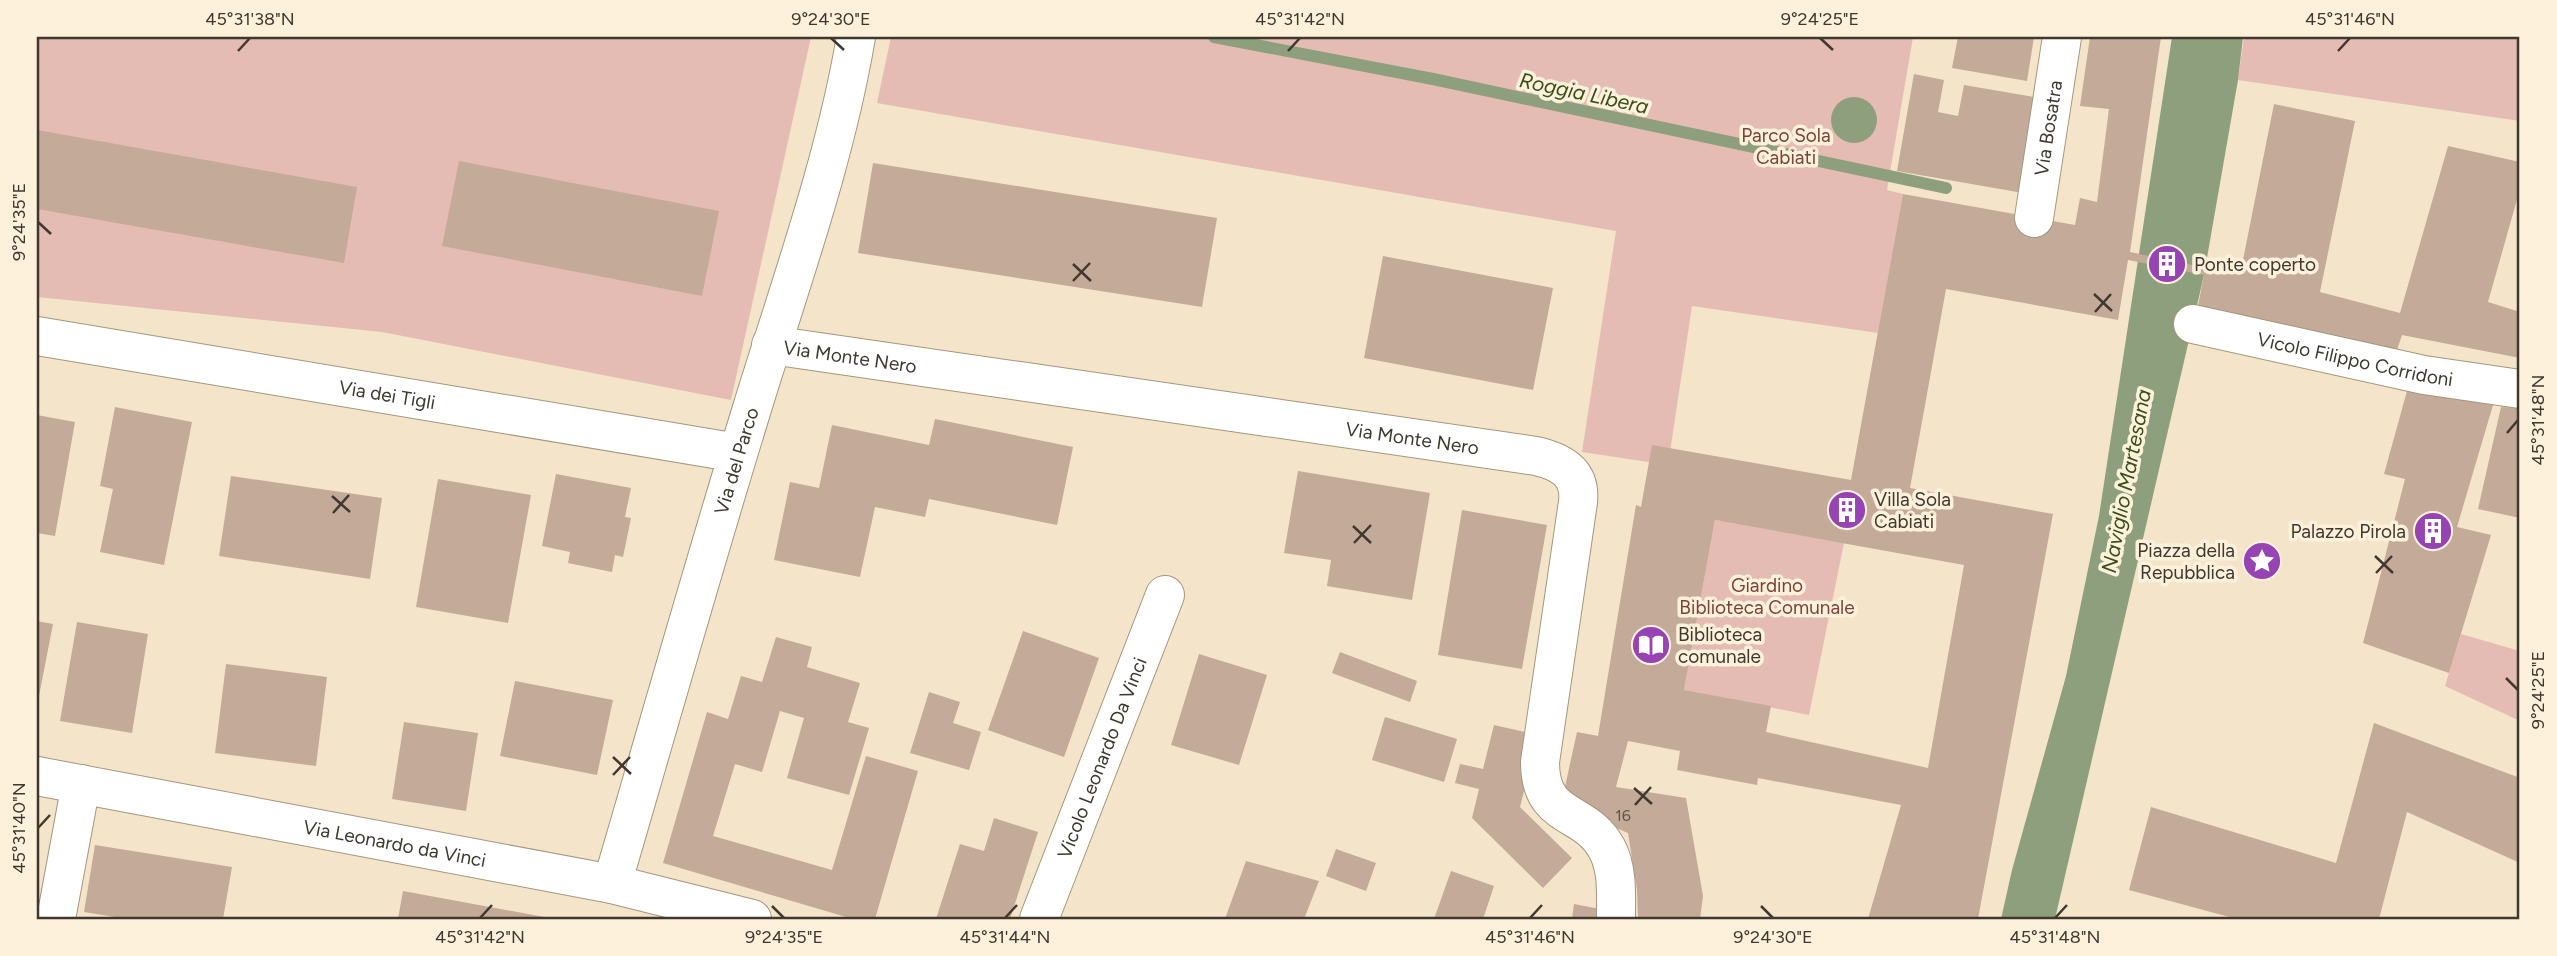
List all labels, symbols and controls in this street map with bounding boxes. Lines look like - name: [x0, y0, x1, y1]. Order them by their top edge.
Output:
- text: 45°31'38"N: [205, 8, 295, 30]
- text: 9°24'30"E: [791, 8, 871, 30]
- text: 45°31'42"N: [1255, 8, 1345, 30]
- text: 9°24'25"E: [1781, 8, 1859, 30]
- text: 45°31'46"N: [2305, 8, 2395, 30]
- water label: Roggia Libera: [1517, 67, 1651, 119]
- street label: Via Bosatra: [2029, 79, 2067, 178]
- park label: Parco Sola Cabiati: [1741, 124, 1831, 169]
- text: 9°24'35"E: [8, 183, 30, 261]
- building icon: Ponte coperto: [2146, 243, 2188, 285]
- place label: Ponte coperto: [2194, 253, 2316, 276]
- street label: Vicolo Filippo Corridoni: [2255, 327, 2455, 391]
- street label: Via Monte Nero: [782, 335, 918, 378]
- street label: Via dei Tigli: [337, 375, 437, 414]
- text: 45°31'48"N: [2527, 375, 2549, 465]
- water label: Naviglio Martesana: [2096, 387, 2156, 575]
- street label: Via del Parco: [709, 405, 763, 517]
- street label: Via Monte Nero: [1344, 417, 1480, 459]
- place label: Villa Sola Cabiati: [1874, 488, 1951, 533]
- building icon: Villa Sola Cabiati: [1826, 489, 1868, 531]
- building icon: Palazzo Pirola: [2412, 510, 2454, 552]
- place label: Palazzo Pirola: [2291, 520, 2406, 543]
- place label: Piazza della Repubblica: [2137, 539, 2235, 584]
- place icon: Piazza della Repubblica: [2241, 540, 2283, 582]
- park label: Giardino Biblioteca Comunale: [1679, 574, 1855, 619]
- place label: Biblioteca comunale: [1678, 623, 1762, 668]
- library icon: Biblioteca comunale: [1630, 624, 1672, 666]
- text: 9°24'25"E: [2527, 651, 2549, 729]
- street label: Vicolo Leonardo Da Vinci: [1052, 654, 1151, 862]
- text: 45°31'40"N: [8, 782, 30, 874]
- house number: 16: [1615, 806, 1631, 825]
- street label: Via Leonardo da Vinci: [302, 815, 488, 872]
- text: 45°31'42"N: [435, 926, 525, 948]
- text: 9°24'35"E: [745, 926, 823, 948]
- text: 45°31'44"N: [959, 926, 1051, 948]
- text: 45°31'46"N: [1485, 926, 1575, 948]
- text: 9°24'30"E: [1733, 926, 1813, 948]
- text: 45°31'48"N: [2010, 926, 2100, 948]

